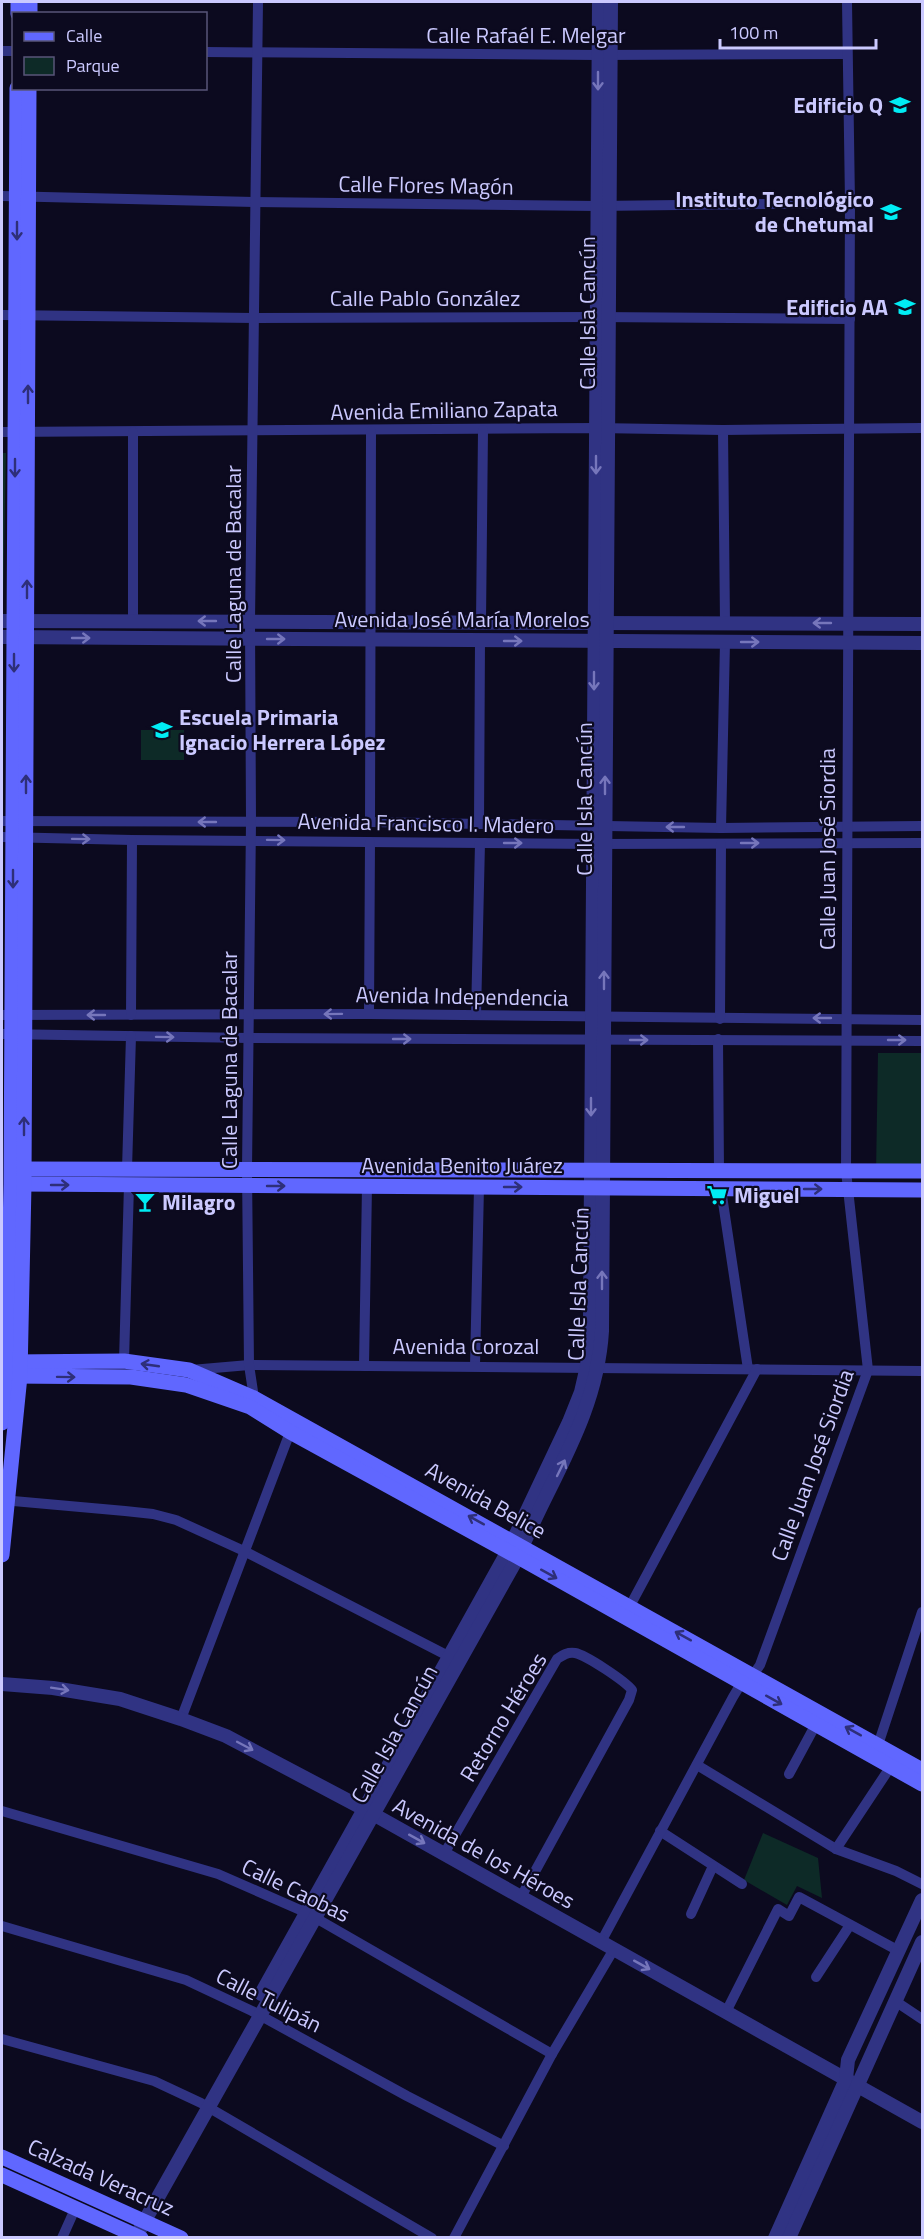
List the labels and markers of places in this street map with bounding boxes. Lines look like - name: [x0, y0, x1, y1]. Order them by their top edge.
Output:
- place label: Edificio Q: [793, 88, 883, 122]
- school or university icon: Edificio Q: [888, 93, 912, 117]
- place label: Instituto Tecnológico de Chetumal: [675, 182, 874, 241]
- school or university icon: Instituto Tecnológico de Chetumal: [879, 200, 903, 224]
- place label: Edificio AA: [786, 290, 888, 324]
- school or university icon: Edificio AA: [893, 295, 917, 319]
- place label: Escuela Primaria Ignacio Herrera López: [179, 700, 385, 759]
- school or university icon: Escuela Primaria Ignacio Herrera López: [150, 718, 174, 742]
- place label: Miguel: [734, 1178, 800, 1212]
- supermarket icon: Miguel: [705, 1183, 729, 1207]
- place label: Milagro: [162, 1185, 235, 1219]
- bar icon: Milagro: [133, 1190, 157, 1214]

